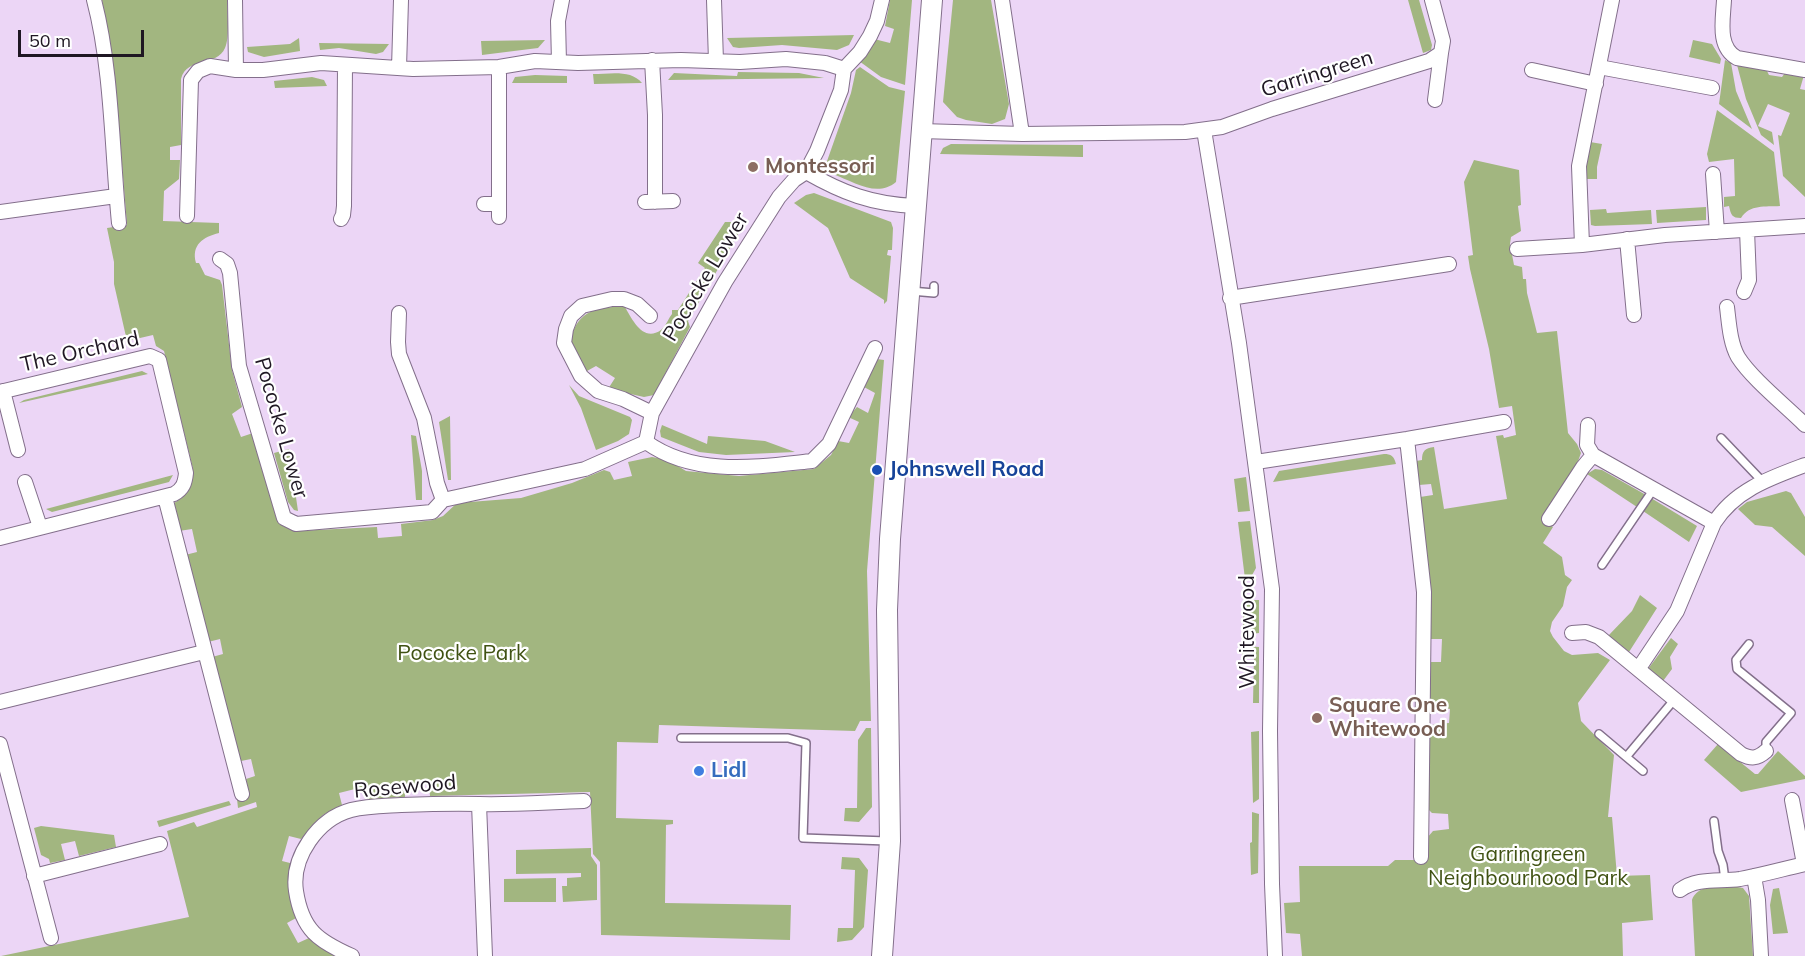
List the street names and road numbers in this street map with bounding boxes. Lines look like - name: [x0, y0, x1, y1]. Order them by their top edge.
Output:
- street label: Garringreen: [1258, 45, 1376, 103]
- street label: Pococke Lower: [658, 208, 754, 346]
- street label: The Orchard: [18, 326, 142, 378]
- street label: Pococke Lower: [249, 355, 313, 501]
- street label: Whitewood: [1235, 575, 1261, 689]
- street label: Rosewood: [353, 770, 457, 804]

